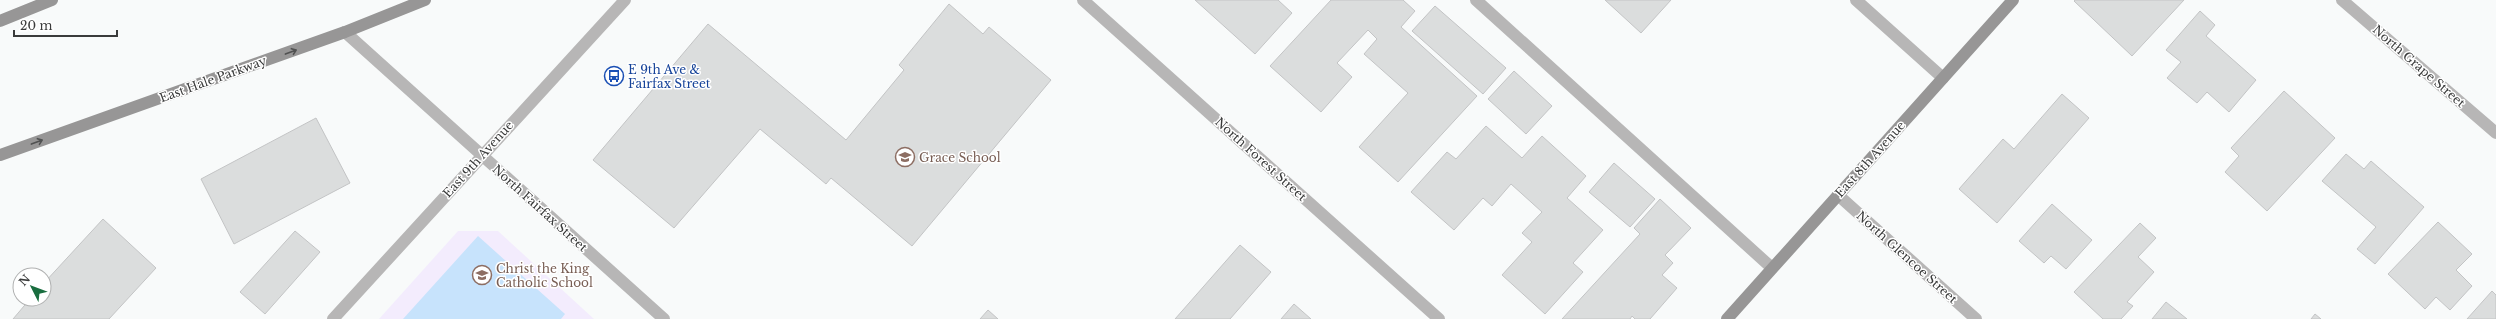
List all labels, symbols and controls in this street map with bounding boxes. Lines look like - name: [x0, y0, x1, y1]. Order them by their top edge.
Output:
- scale bar: [14, 12, 117, 38]
- text: 20 m: [20, 18, 52, 33]
- street label: North Grape Street: [2370, 22, 2469, 111]
- one-way arrow: [285, 47, 297, 55]
- street label: East Hale Parkway: [157, 53, 269, 105]
- place label: E 9th Ave & Fairfax Street: [628, 62, 711, 91]
- bus stop icon: E 9th Ave & Fairfax Street: [603, 65, 625, 87]
- street label: North Forest Street: [1212, 114, 1310, 204]
- street label: East 9th Avenue: [440, 117, 516, 200]
- street label: East 8th Avenue: [1832, 118, 1908, 200]
- one-way arrow: [30, 138, 43, 145]
- school or university icon: Grace School: [894, 146, 916, 168]
- place label: Grace School: [919, 150, 1001, 165]
- street label: North Fairfax Street: [489, 161, 591, 255]
- street label: North Glencoe Street: [1854, 208, 1961, 307]
- place label: Christ the King Catholic School: [496, 261, 593, 290]
- school or university icon: Christ the King Catholic School: [471, 264, 493, 286]
- north arrow: [12, 267, 52, 307]
- text: N: [16, 271, 34, 289]

